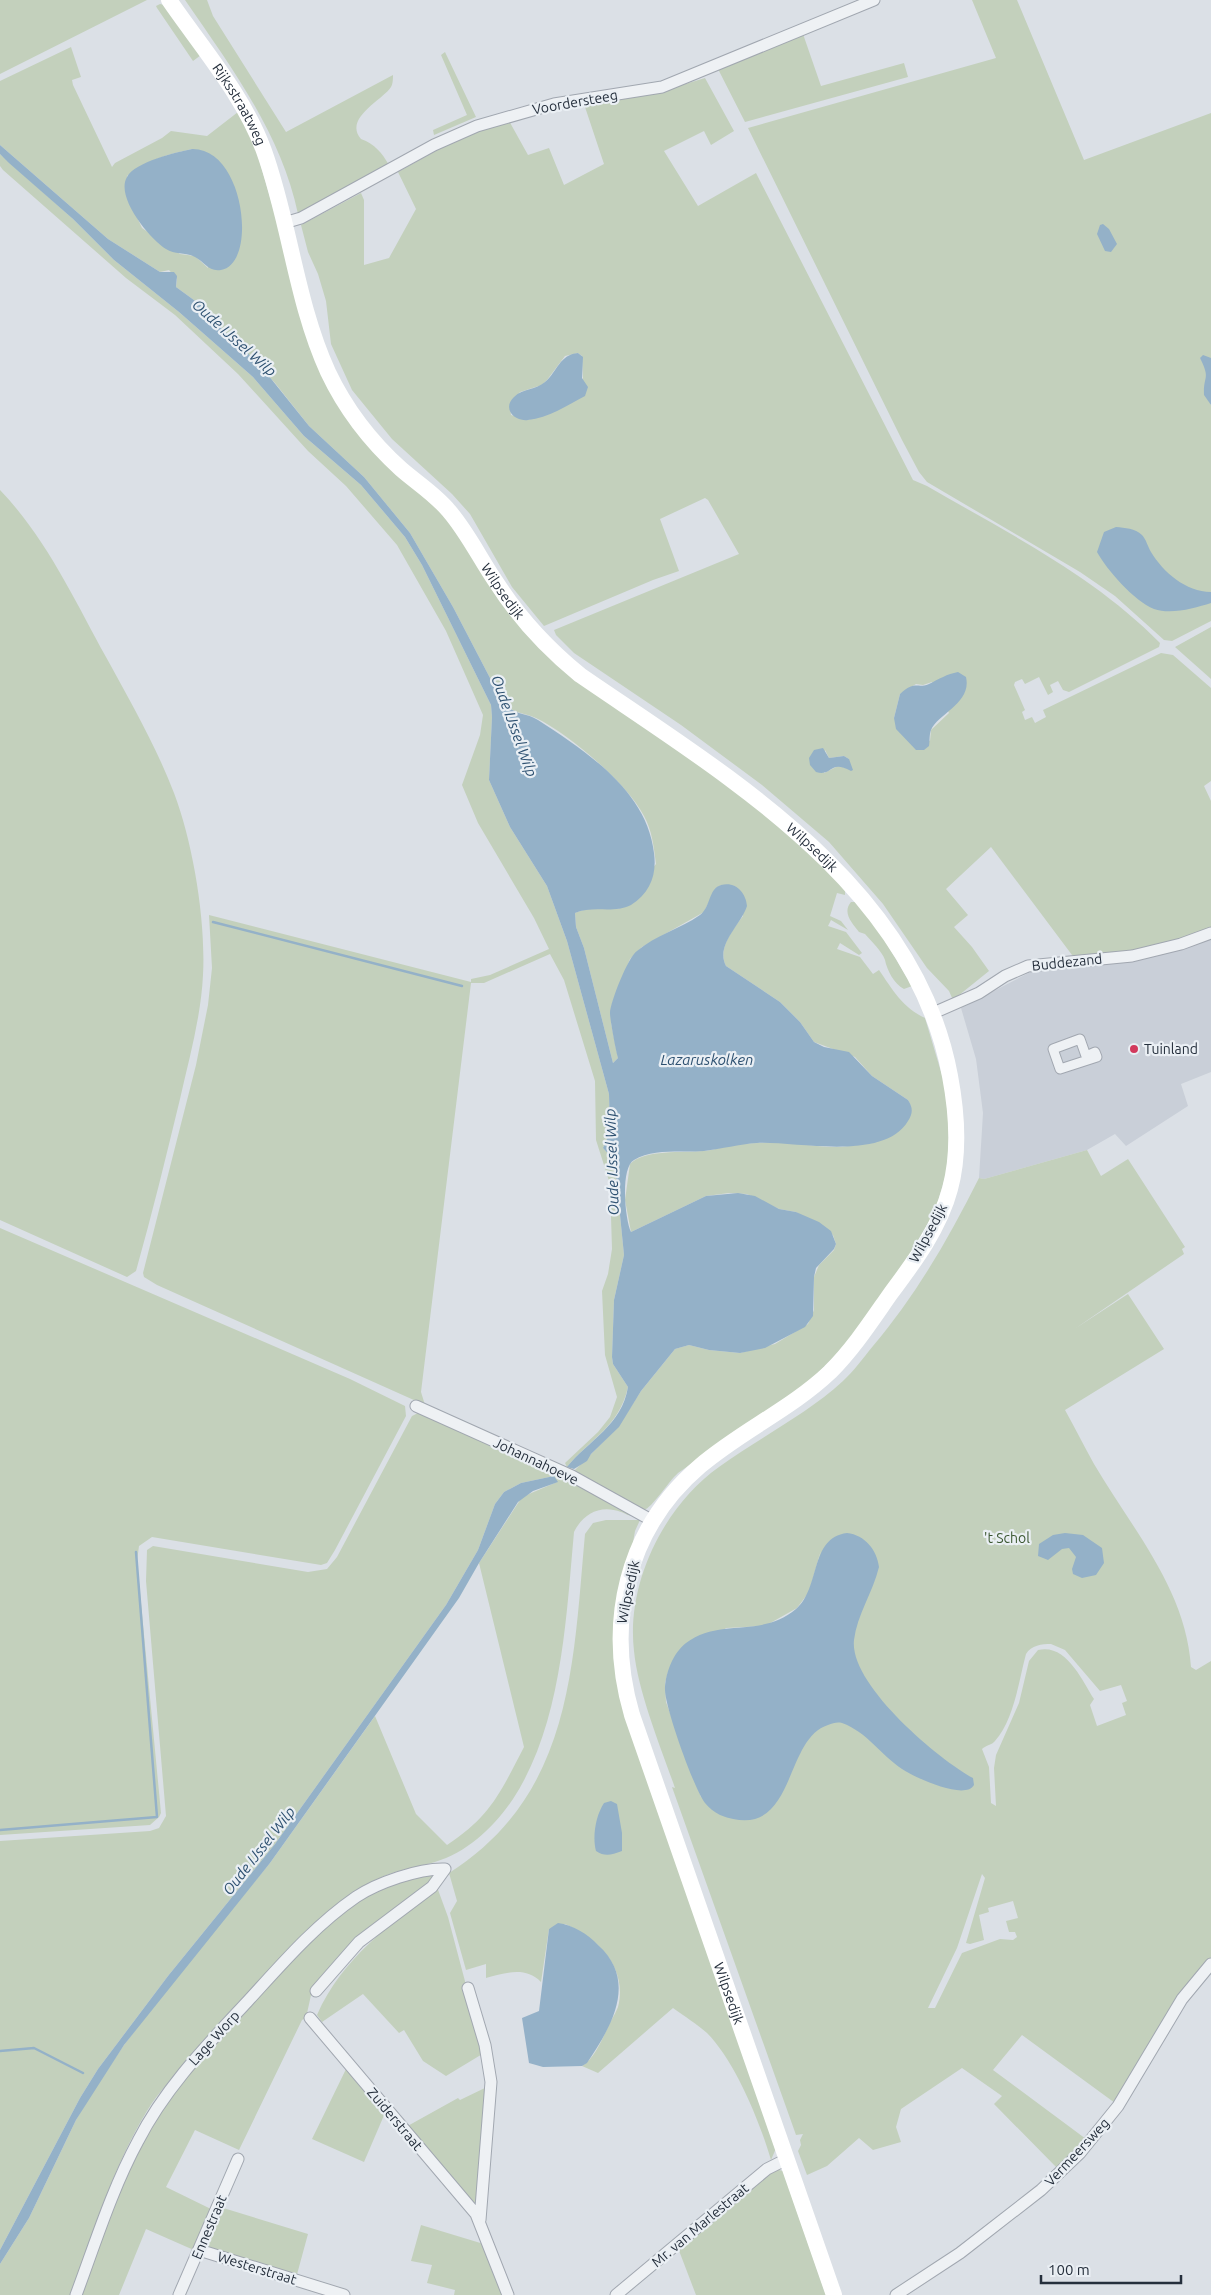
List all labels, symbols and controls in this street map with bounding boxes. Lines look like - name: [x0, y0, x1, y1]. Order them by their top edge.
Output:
- street label: Rijksstraatweg: [209, 60, 269, 148]
- street label: Voordersteeg: [531, 87, 619, 117]
- water label: Oude IJssel Wilp: [189, 296, 280, 380]
- street label: Wilpsedijk: [478, 560, 528, 622]
- water label: Oude IJssel Wilp: [488, 673, 541, 779]
- street label: Wilpsedijk: [783, 819, 841, 875]
- street label: Buddezand: [1031, 950, 1103, 974]
- place label: Tuinland: [1144, 1041, 1198, 1057]
- marker: Tuinland: [1128, 1043, 1140, 1055]
- water label: Lazaruskolken: [661, 1051, 753, 1068]
- water label: Oude IJssel Wilp: [601, 1108, 622, 1216]
- street label: Wilpsedijk: [906, 1201, 950, 1265]
- street label: Johannahoeve: [491, 1434, 581, 1488]
- park label: 't Schol: [984, 1530, 1030, 1546]
- street label: Wilpsedijk: [613, 1559, 643, 1625]
- water label: Oude IJssel Wilp: [219, 1803, 298, 1898]
- street label: Wilpsedijk: [711, 1960, 747, 2026]
- street label: Lage Worp: [185, 2007, 243, 2069]
- street label: Zuiderstraat: [364, 2084, 426, 2154]
- street label: Vermeersweg: [1041, 2115, 1113, 2189]
- street label: Mr. van Marlestraat: [648, 2179, 752, 2270]
- street label: Ennestraat: [188, 2192, 230, 2262]
- street label: Westerstraat: [216, 2248, 299, 2288]
- scale bar: [1041, 2252, 1181, 2284]
- text: 100 m: [1048, 2261, 1090, 2278]

